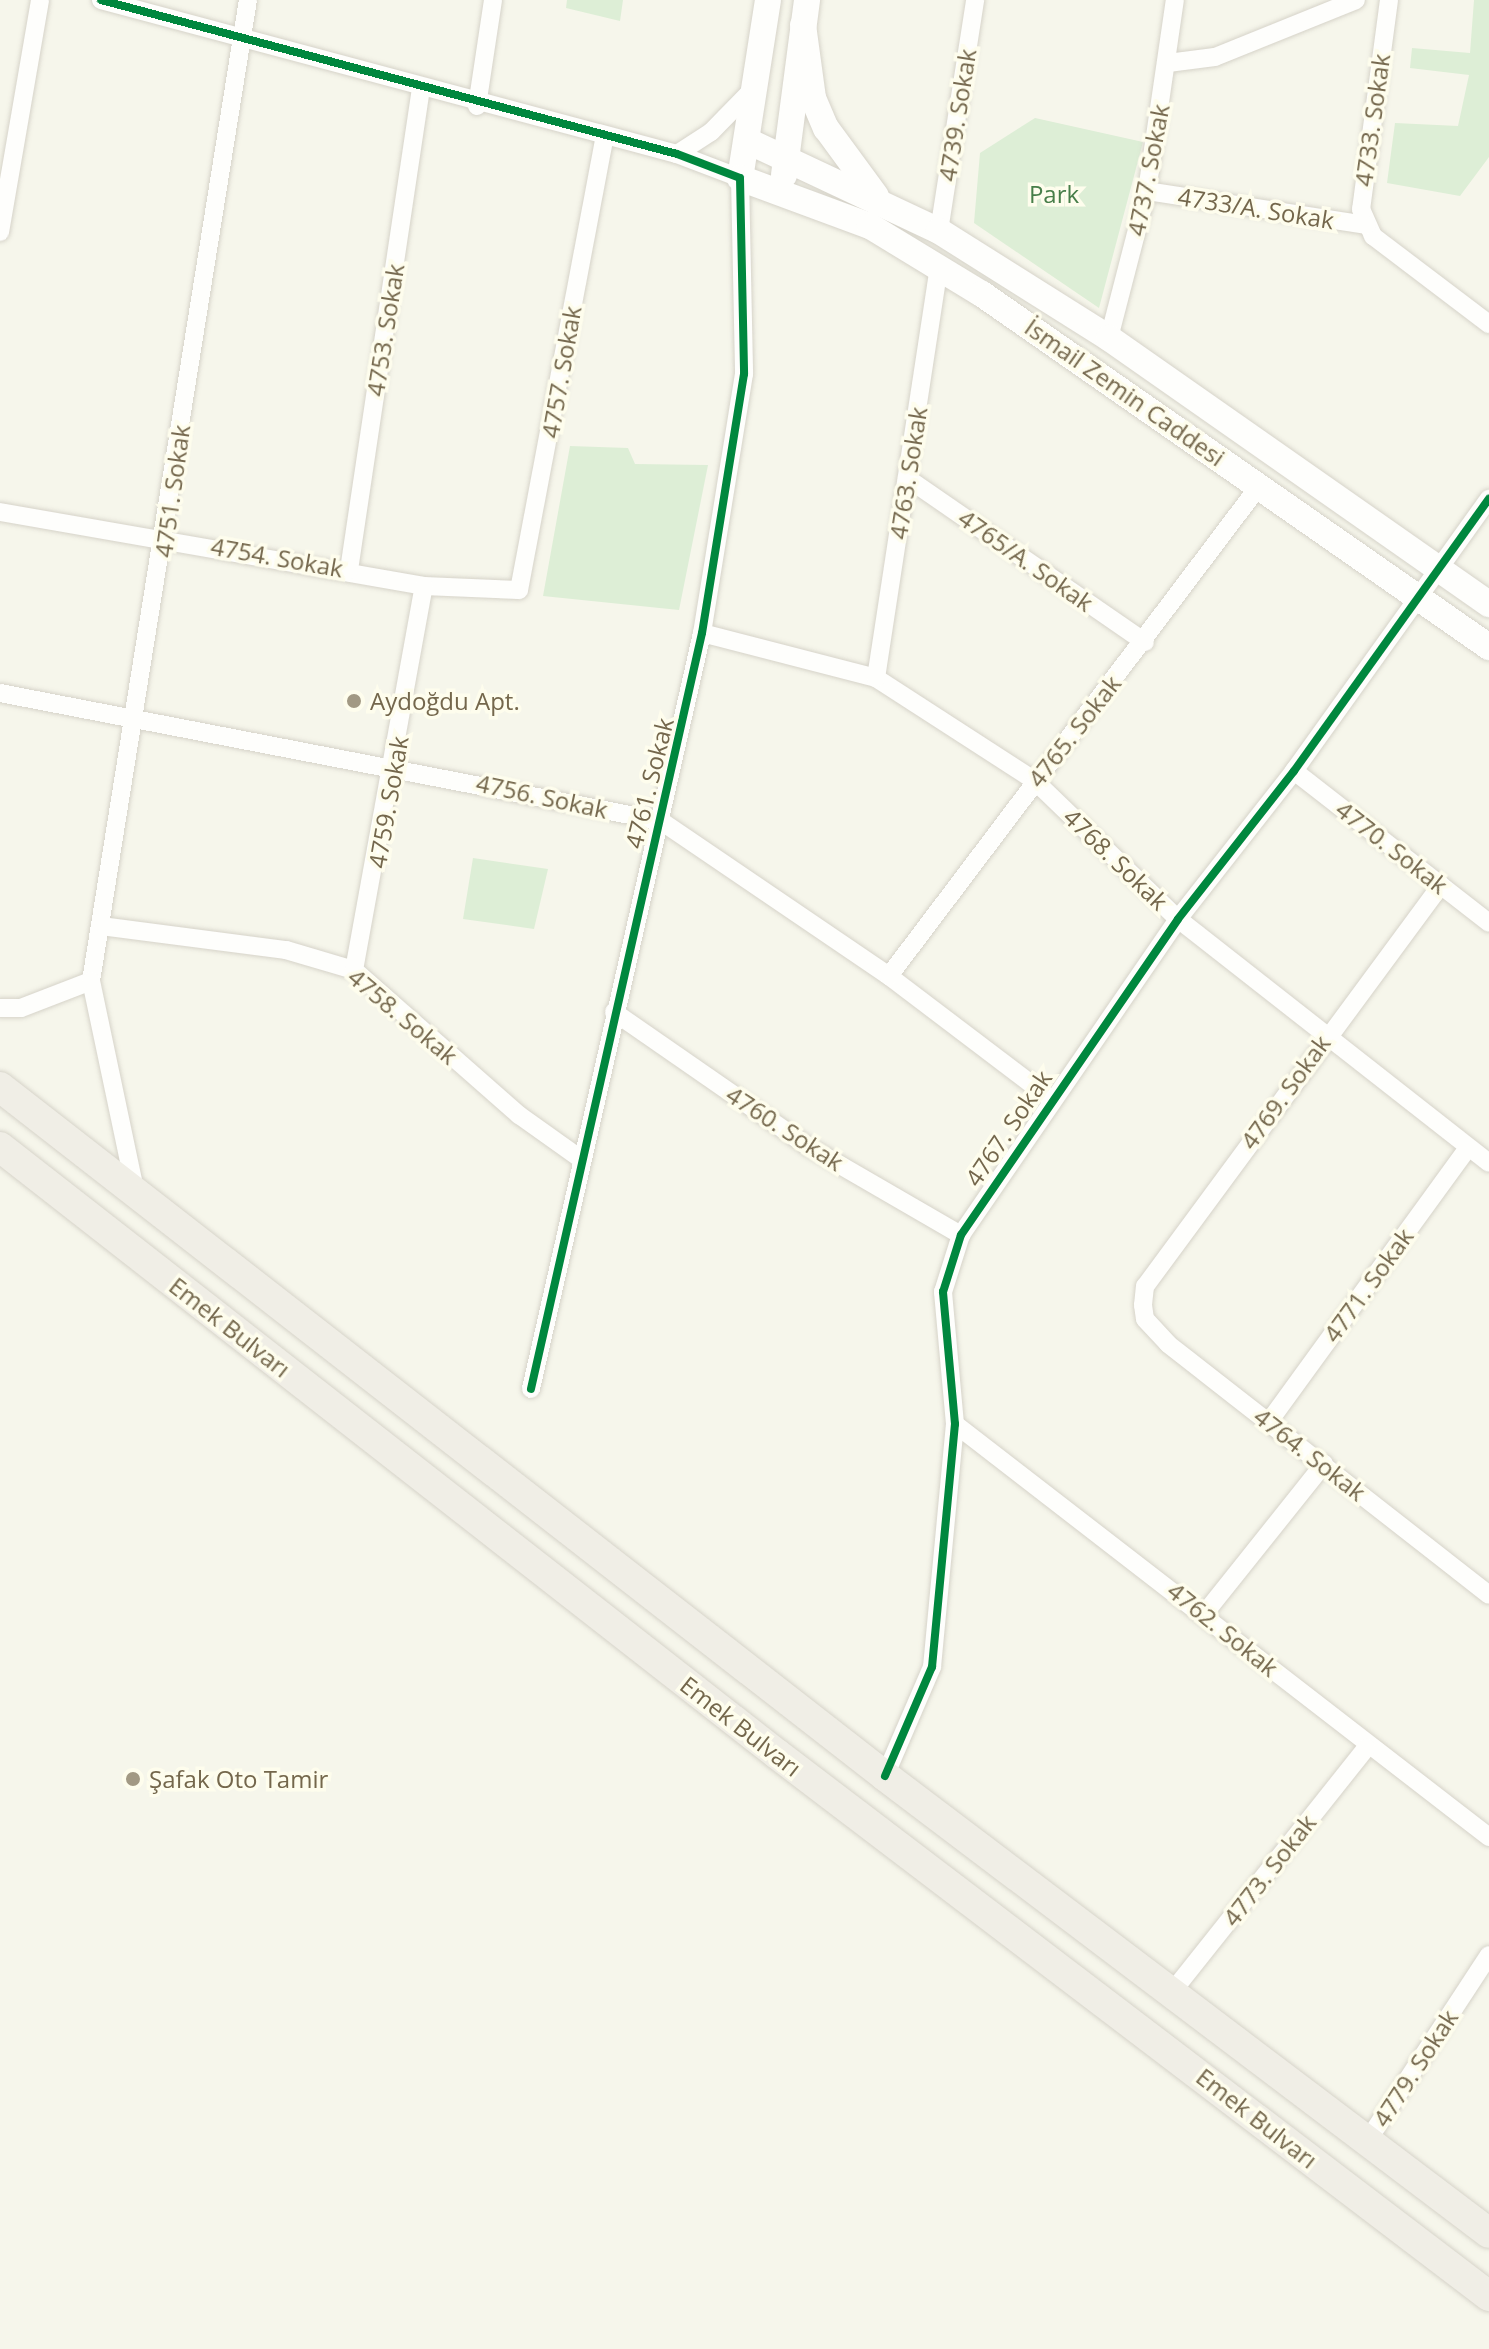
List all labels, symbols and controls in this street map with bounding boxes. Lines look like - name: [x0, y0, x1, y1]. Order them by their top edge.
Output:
- street label: 4739. Sokak: [932, 47, 982, 183]
- street label: 4733. Sokak: [1348, 52, 1396, 188]
- street label: 4737. Sokak: [1121, 102, 1175, 238]
- park label: Park: [1029, 180, 1079, 208]
- street label: 4733/A. Sokak: [1176, 181, 1336, 235]
- street label: 4753. Sokak: [360, 262, 410, 398]
- street label: 4757. Sokak: [535, 304, 587, 440]
- street label: İsmail Zemin Caddesi: [1020, 312, 1230, 472]
- street label: 4763. Sokak: [883, 405, 933, 541]
- street label: 4751. Sokak: [148, 423, 196, 559]
- street label: 4765/A. Sokak: [953, 503, 1099, 617]
- street label: 4754. Sokak: [209, 531, 345, 583]
- street label: 4765. Sokak: [1022, 670, 1126, 792]
- place label: Aydoğdu Apt.: [370, 687, 520, 715]
- marker: Aydoğdu Apt.: [345, 692, 363, 710]
- street label: 4761. Sokak: [619, 715, 679, 851]
- street label: 4759. Sokak: [362, 734, 414, 870]
- street label: 4756. Sokak: [474, 768, 610, 824]
- street label: 4770. Sokak: [1331, 795, 1453, 899]
- street label: 4768. Sokak: [1058, 802, 1174, 916]
- street label: 4758. Sokak: [343, 962, 463, 1070]
- street label: 4769. Sokak: [1234, 1030, 1336, 1154]
- street label: 4767. Sokak: [959, 1065, 1057, 1191]
- street label: 4760. Sokak: [721, 1080, 849, 1176]
- street label: 4771. Sokak: [1317, 1223, 1419, 1347]
- street label: Emek Bulvarı: [164, 1271, 296, 1383]
- street label: 4764. Sokak: [1249, 1402, 1371, 1506]
- street label: 4762. Sokak: [1162, 1576, 1284, 1682]
- street label: Emek Bulvarı: [675, 1670, 807, 1782]
- place label: Şafak Oto Tamir: [149, 1765, 328, 1793]
- marker: Şafak Oto Tamir: [124, 1770, 142, 1788]
- street label: 4773. Sokak: [1217, 1809, 1321, 1931]
- street label: 4779. Sokak: [1367, 2004, 1463, 2132]
- street label: Emek Bulvarı: [1191, 2062, 1323, 2174]

